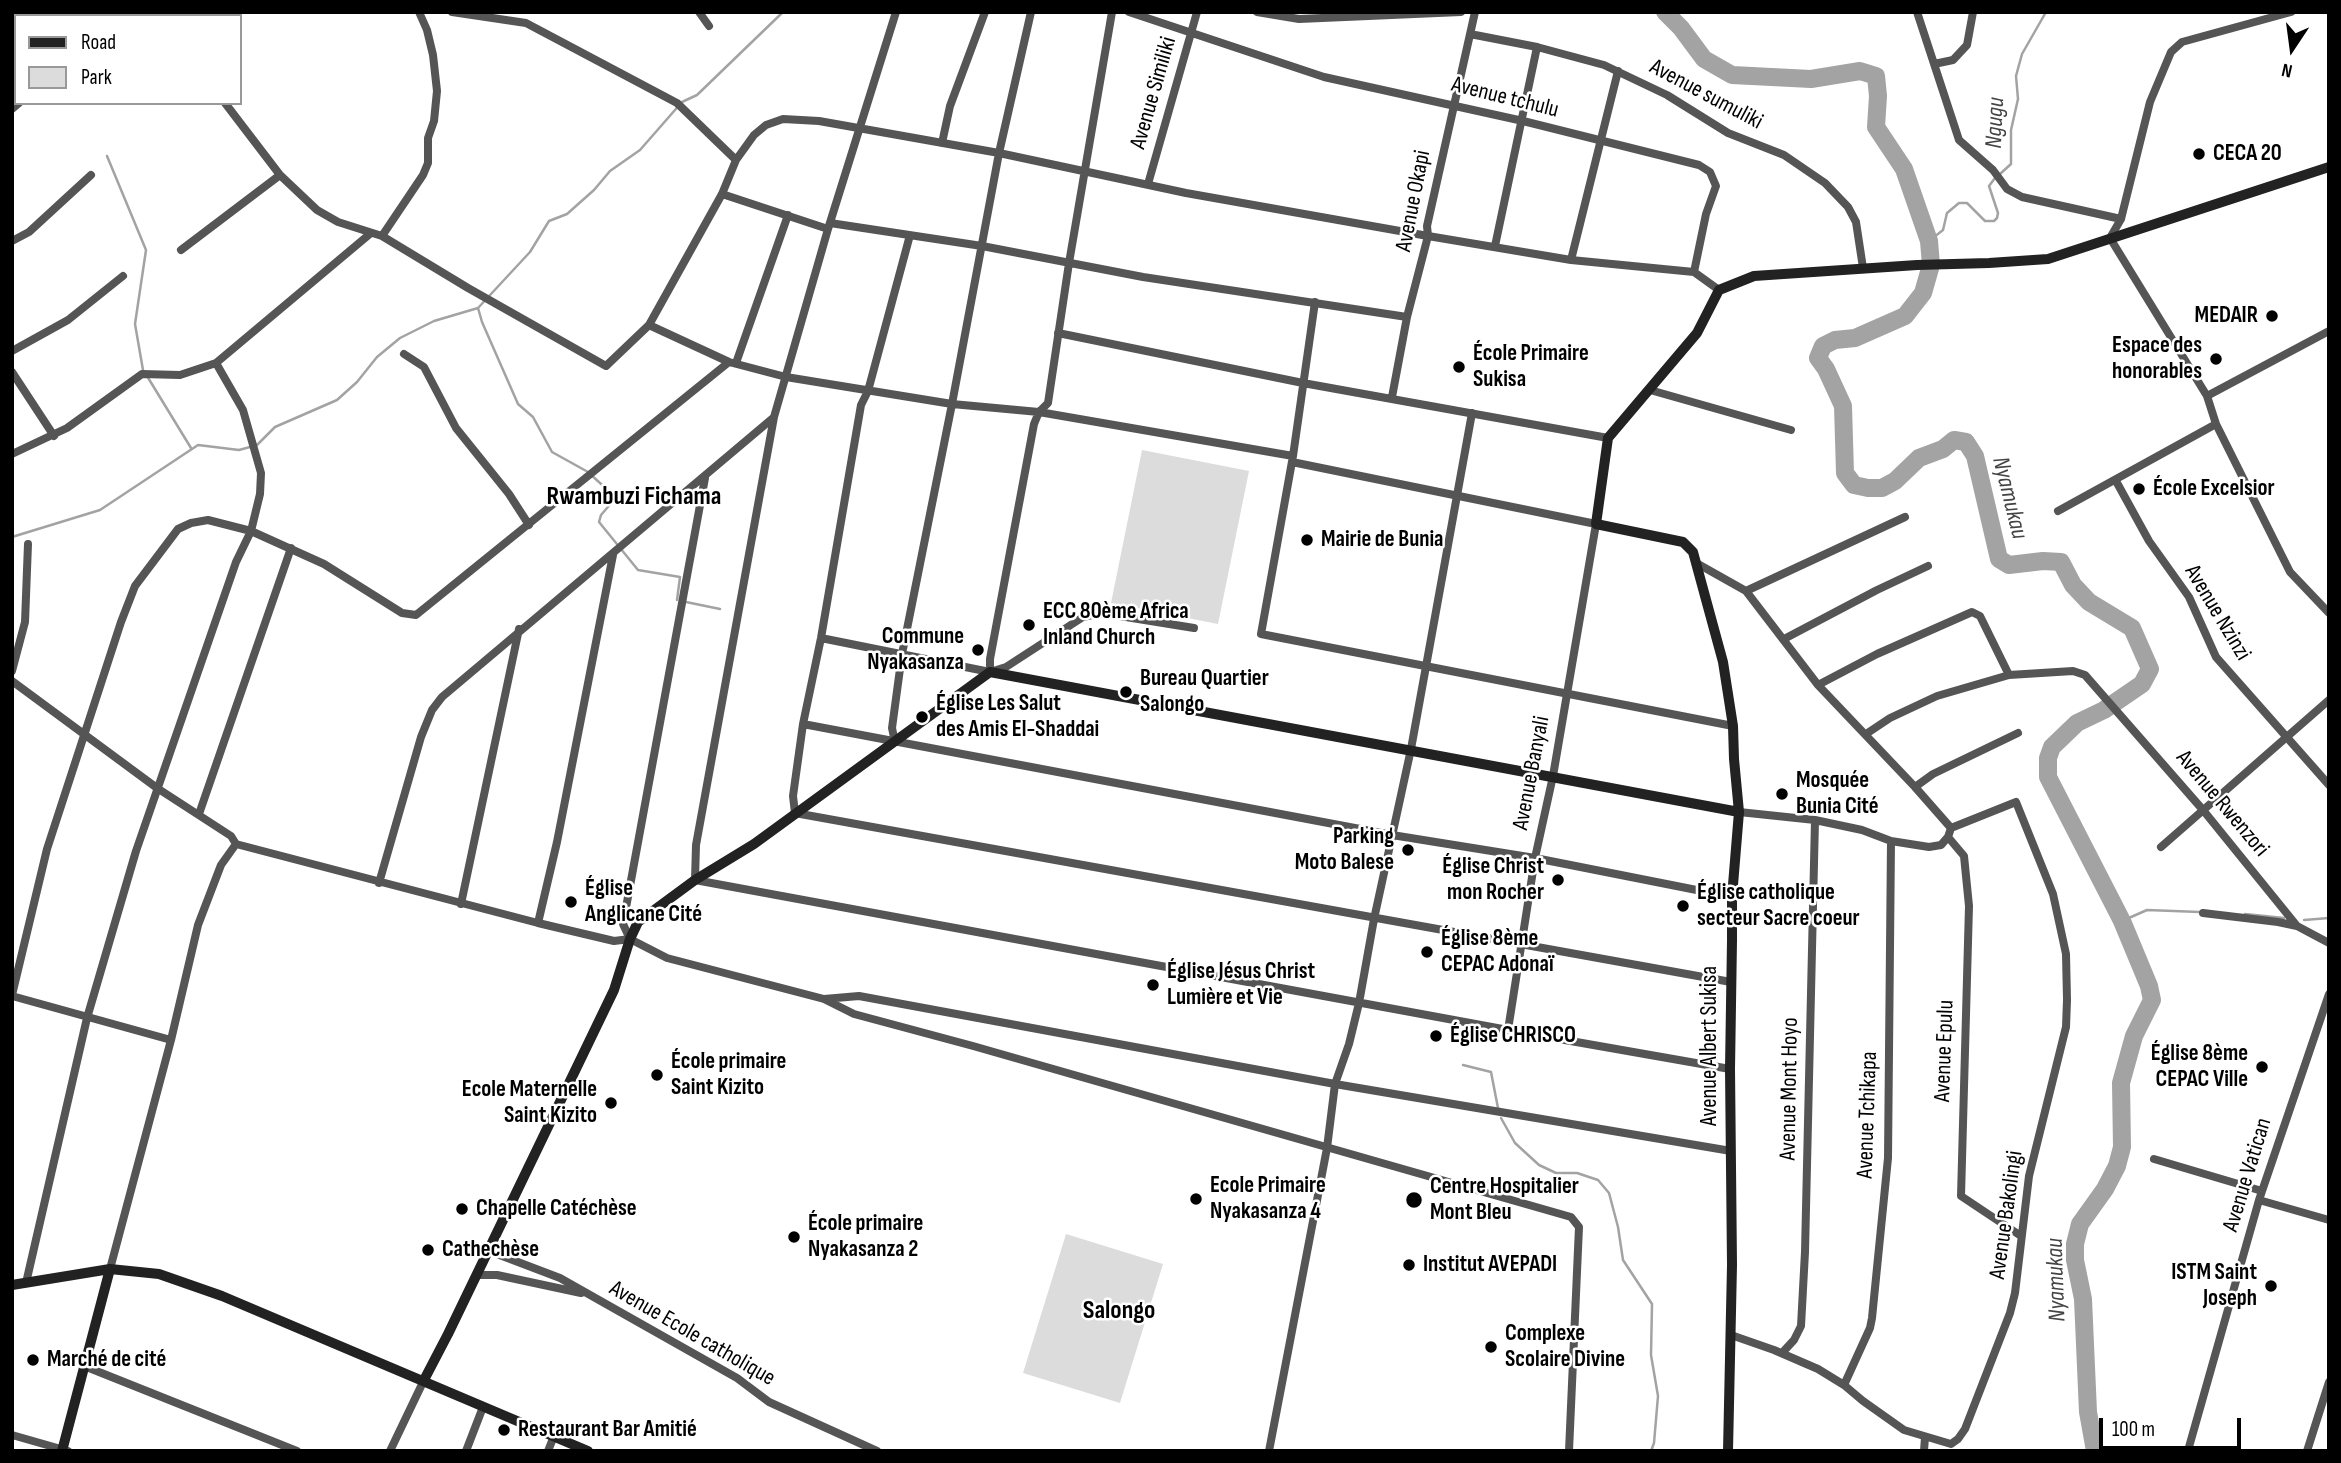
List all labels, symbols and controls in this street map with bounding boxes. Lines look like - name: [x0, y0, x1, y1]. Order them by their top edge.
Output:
- legend: [14, 14, 242, 105]
- north arrow: [2257, 14, 2327, 84]
- text: Road: [81, 30, 116, 55]
- street label: Avenue Similiki: [1125, 34, 1183, 152]
- street label: Avenue sumuliki: [1645, 54, 1767, 136]
- text: N: [2280, 58, 2295, 82]
- text: Park: [81, 65, 112, 90]
- street label: Avenue tchulu: [1449, 71, 1561, 125]
- water label: Ngugu: [1980, 97, 2012, 149]
- place label: CECA 20: [2213, 140, 2282, 168]
- marker: CECA 20: [2191, 146, 2207, 162]
- street label: Avenue Okapi: [1391, 148, 1437, 254]
- place label: MEDAIR: [2195, 302, 2258, 330]
- marker: MEDAIR: [2264, 308, 2280, 324]
- place label: Espace des honorables: [2112, 332, 2202, 386]
- place label: École Primaire Sukisa: [1473, 340, 1589, 394]
- marker: Espace des honorables: [2208, 351, 2224, 367]
- marker: École Primaire Sukisa: [1451, 359, 1467, 375]
- water label: Nyamukau: [1985, 454, 2033, 542]
- place label: École Excelsior: [2153, 475, 2275, 503]
- district label: Rwambuzi Fichama: [547, 481, 721, 513]
- marker: École Excelsior: [2131, 481, 2147, 497]
- place label: Mairie de Bunia: [1321, 526, 1444, 554]
- marker: Mairie de Bunia: [1299, 532, 1315, 548]
- street label: Avenue Nzinzi: [2178, 560, 2256, 666]
- place label: ECC 80ème Africa Inland Church: [1043, 598, 1189, 652]
- marker: ECC 80ème Africa Inland Church: [1021, 617, 1037, 633]
- place label: Commune Nyakasanza: [867, 623, 964, 677]
- marker: Commune Nyakasanza: [970, 642, 986, 658]
- place label: Bureau Quartier Salongo: [1140, 665, 1269, 719]
- marker: Bureau Quartier Salongo: [1118, 684, 1134, 700]
- place label: Église Les Salut des Amis El-Shaddai: [936, 690, 1099, 744]
- marker: Église Les Salut des Amis El-Shaddai: [914, 709, 930, 725]
- street label: Avenue Banyali: [1507, 714, 1557, 832]
- street label: Avenue Rwenzori: [2170, 745, 2274, 863]
- place label: Mosquée Bunia Cité: [1796, 767, 1879, 821]
- marker: Mosquée Bunia Cité: [1774, 786, 1790, 802]
- place label: Parking Moto Balese: [1295, 823, 1394, 877]
- marker: Parking Moto Balese: [1400, 842, 1416, 858]
- place label: Église Christ mon Rocher: [1442, 853, 1544, 907]
- marker: Église Christ mon Rocher: [1550, 872, 1566, 888]
- place label: Église Anglicane Cité: [585, 875, 702, 929]
- place label: Église catholique secteur Sacre coeur: [1697, 879, 1860, 933]
- marker: Église Anglicane Cité: [563, 894, 579, 910]
- marker: Église catholique secteur Sacre coeur: [1675, 898, 1691, 914]
- place label: Église 8ème CEPAC Adonaï: [1441, 925, 1554, 979]
- marker: Église 8ème CEPAC Adonaï: [1419, 944, 1435, 960]
- place label: Église Jésus Christ Lumière et Vie: [1167, 958, 1315, 1012]
- street label: Avenue Albert Sukisa: [1696, 966, 1724, 1126]
- marker: Église Jésus Christ Lumière et Vie: [1145, 977, 1161, 993]
- street label: Avenue Epulu: [1929, 999, 1961, 1103]
- street label: Avenue Mont Hoyo: [1775, 1017, 1805, 1161]
- place label: Église CHRISCO: [1450, 1022, 1576, 1050]
- marker: Église CHRISCO: [1428, 1028, 1444, 1044]
- place label: Église 8ème CEPAC Ville: [2151, 1040, 2248, 1094]
- place label: École primaire Saint Kizito: [671, 1048, 786, 1102]
- street label: Avenue Tchikapa: [1852, 1051, 1884, 1179]
- marker: Église 8ème CEPAC Ville: [2254, 1059, 2270, 1075]
- marker: École primaire Saint Kizito: [649, 1067, 665, 1083]
- place label: Ecole Maternelle Saint Kizito: [462, 1076, 597, 1130]
- marker: Ecole Maternelle Saint Kizito: [603, 1095, 619, 1111]
- street label: Avenue Vatican: [2218, 1115, 2278, 1235]
- street label: Avenue Bakolingi: [1984, 1149, 2030, 1281]
- place label: Ecole Primaire Nyakasanza 4: [1210, 1172, 1326, 1226]
- place label: Centre Hospitalier Mont Bleu: [1430, 1173, 1579, 1227]
- marker: Centre Hospitalier Mont Bleu: [1404, 1190, 1424, 1210]
- marker: Ecole Primaire Nyakasanza 4: [1188, 1191, 1204, 1207]
- place label: Chapelle Catéchèse: [476, 1195, 637, 1223]
- marker: Chapelle Catéchèse: [454, 1201, 470, 1217]
- place label: École primaire Nyakasanza 2: [808, 1210, 923, 1264]
- marker: École primaire Nyakasanza 2: [786, 1229, 802, 1245]
- place label: Cathechèse: [442, 1236, 539, 1264]
- water label: Nyamukau: [2041, 1238, 2073, 1322]
- marker: Cathechèse: [420, 1242, 436, 1258]
- place label: Institut AVEPADI: [1423, 1251, 1557, 1279]
- marker: Institut AVEPADI: [1401, 1257, 1417, 1273]
- place label: ISTM Saint Joseph: [2171, 1259, 2257, 1313]
- street label: Avenue Ecole catholique: [604, 1275, 780, 1393]
- marker: ISTM Saint Joseph: [2263, 1278, 2279, 1294]
- district label: Salongo: [1083, 1295, 1155, 1327]
- place label: Complexe Scolaire Divine: [1505, 1320, 1625, 1374]
- marker: Complexe Scolaire Divine: [1483, 1339, 1499, 1355]
- place label: Marché de cité: [47, 1346, 166, 1374]
- marker: Marché de cité: [25, 1352, 41, 1368]
- scale bar: [2103, 1404, 2245, 1448]
- place label: Restaurant Bar Amitié: [518, 1416, 697, 1444]
- text: 100 m: [2112, 1417, 2155, 1442]
- marker: Restaurant Bar Amitié: [496, 1422, 512, 1438]

